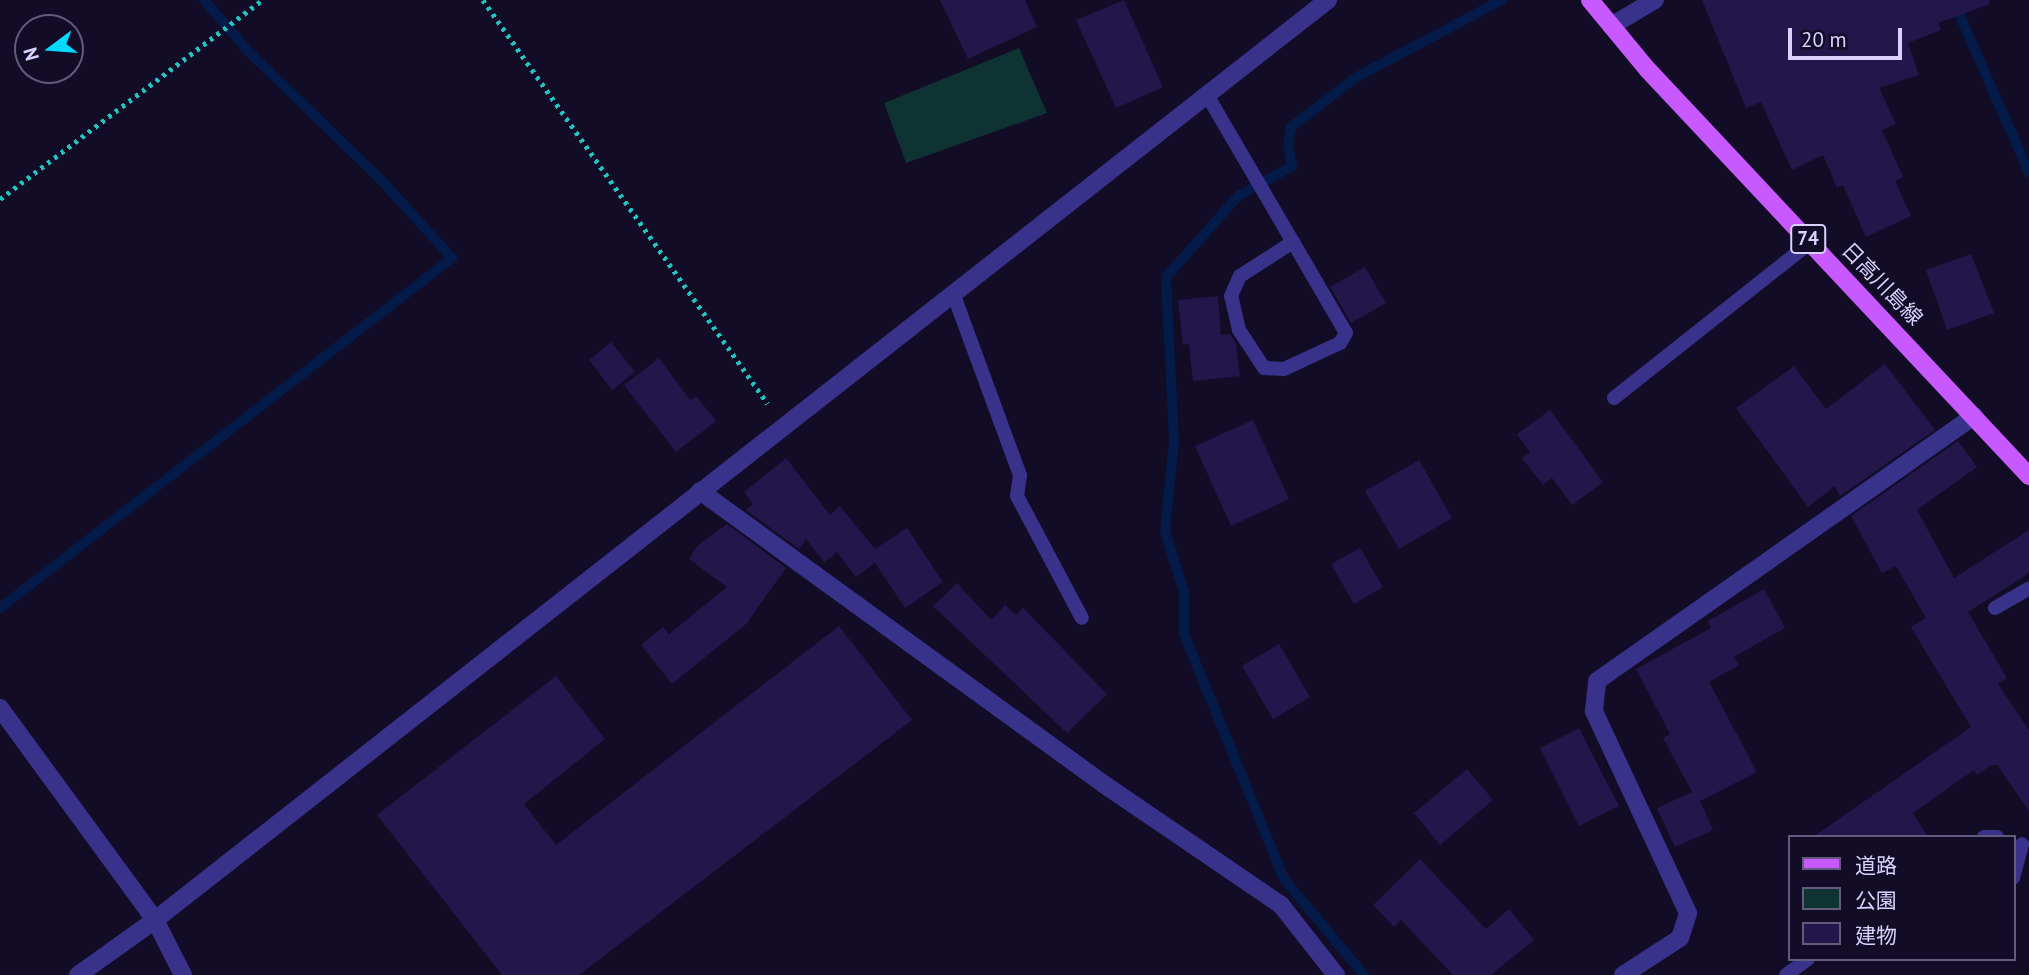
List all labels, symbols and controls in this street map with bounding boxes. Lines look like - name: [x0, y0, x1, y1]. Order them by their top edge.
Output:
- north arrow: [14, 14, 84, 84]
- scale bar: [1791, 14, 1905, 58]
- text: 20 m: [1801, 26, 1847, 53]
- text: N: [17, 45, 44, 64]
- road number: 74: [1789, 224, 1827, 255]
- street label: 日高川島線: [1836, 237, 1928, 331]
- legend: [1787, 835, 2015, 961]
- text: 道路: [1855, 852, 1897, 879]
- text: 公園: [1855, 887, 1897, 914]
- text: 建物: [1855, 922, 1897, 949]

